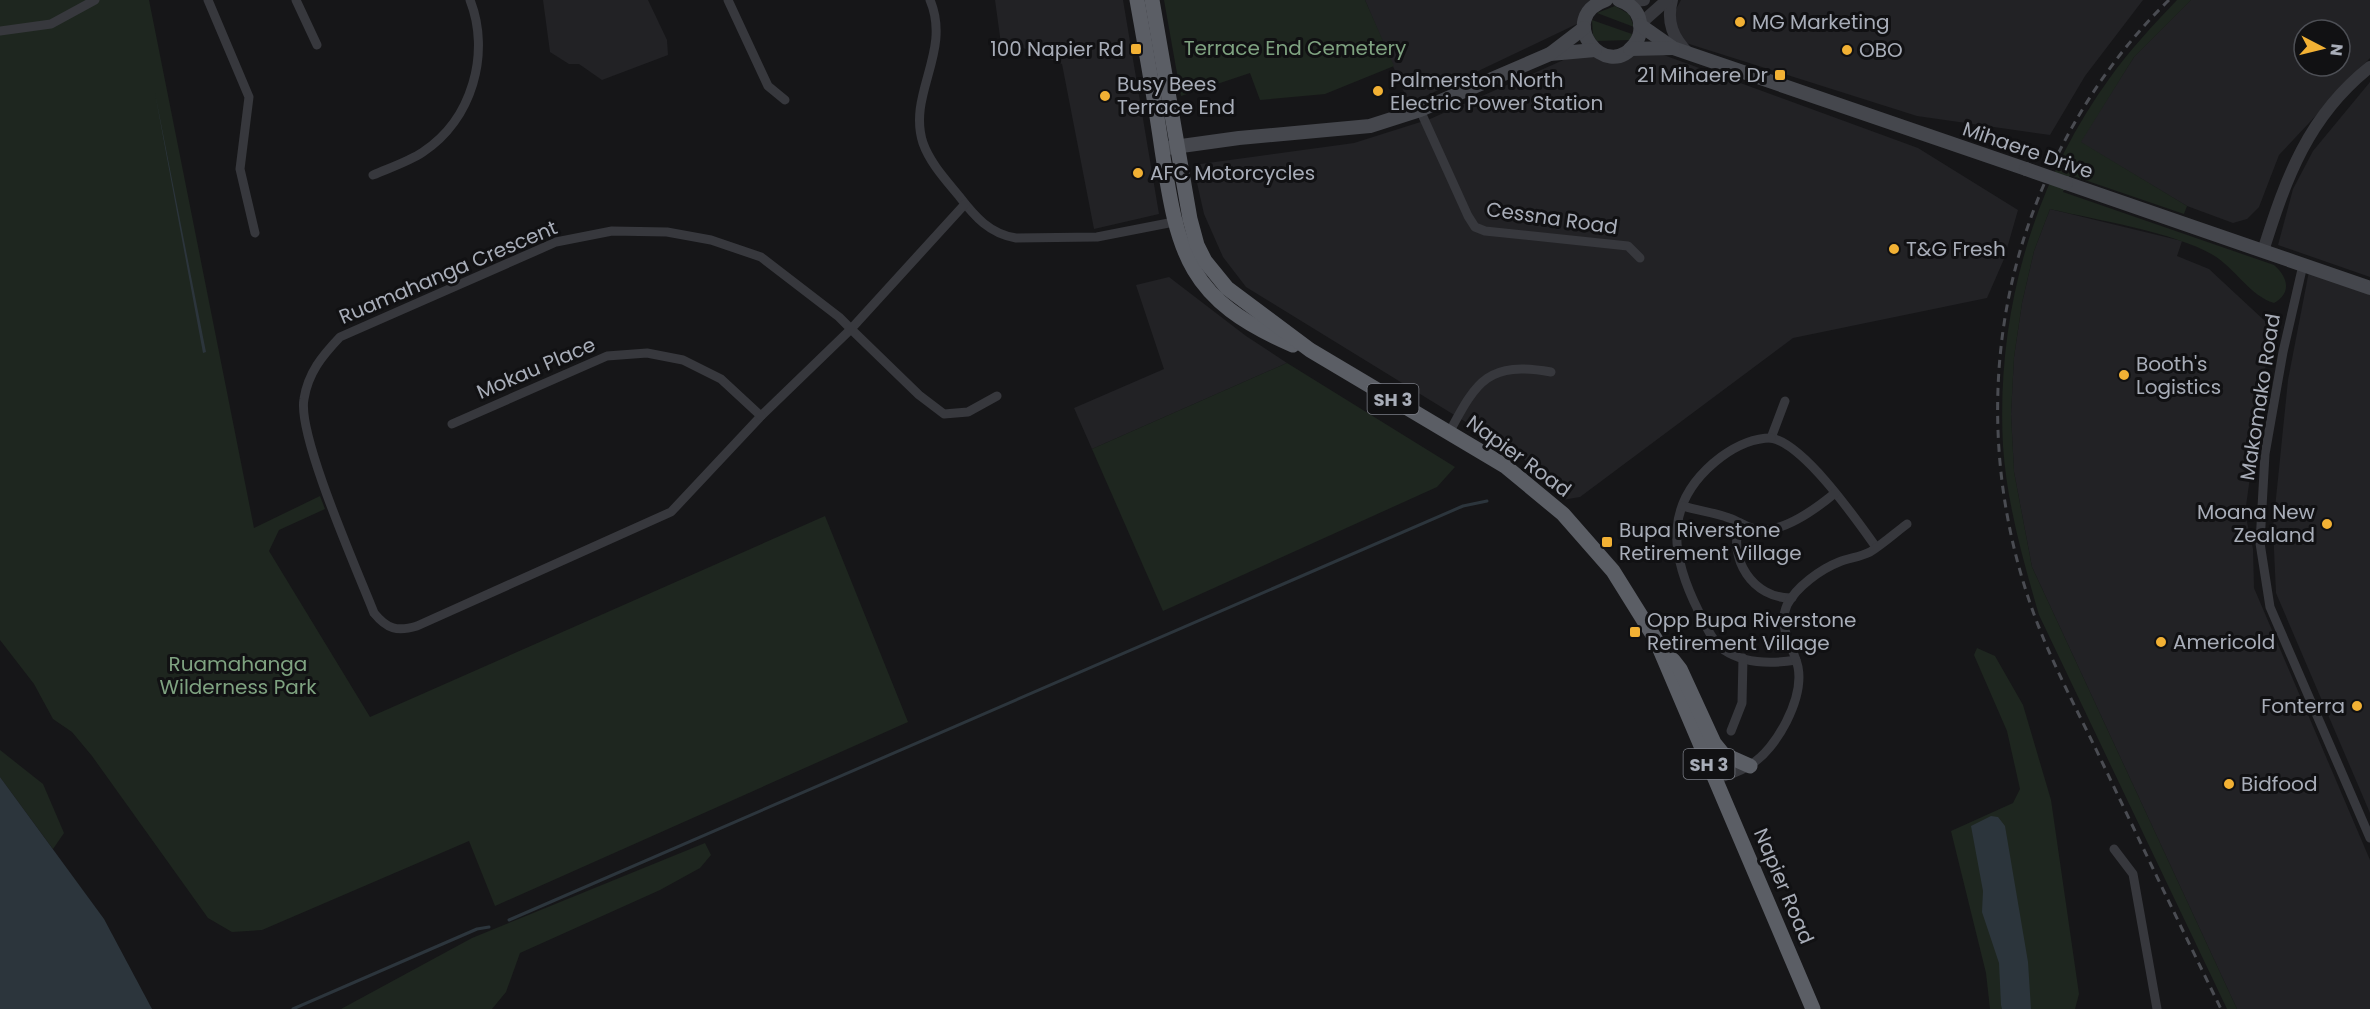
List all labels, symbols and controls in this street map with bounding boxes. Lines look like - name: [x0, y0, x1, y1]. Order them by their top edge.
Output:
- place label: MG Marketing: [1752, 8, 1890, 36]
- marker: MG Marketing: [1733, 15, 1747, 29]
- north arrow: [2292, 18, 2352, 78]
- park label: Terrace End Cemetery: [1184, 34, 1406, 62]
- place label: 100 Napier Rd: [990, 35, 1124, 63]
- place label: OBO: [1859, 36, 1903, 64]
- marker: 100 Napier Rd: [1129, 42, 1143, 56]
- text: N: [2324, 42, 2349, 57]
- marker: OBO: [1840, 43, 1854, 57]
- place label: 21 Mihaere Dr: [1637, 61, 1768, 89]
- place label: Palmerston North Electric Power Station: [1390, 66, 1603, 117]
- marker: 21 Mihaere Dr: [1773, 68, 1787, 82]
- place label: Busy Bees Terrace End: [1117, 70, 1235, 121]
- marker: Palmerston North Electric Power Station: [1371, 84, 1385, 98]
- marker: Busy Bees Terrace End: [1098, 89, 1112, 103]
- street label: Mihaere Drive: [1959, 115, 2097, 185]
- place label: AFC Motorcycles: [1150, 159, 1315, 187]
- marker: AFC Motorcycles: [1131, 166, 1145, 180]
- street label: Cessna Road: [1485, 195, 1619, 241]
- street label: Ruamahanga Crescent: [335, 213, 561, 331]
- place label: T&G Fresh: [1906, 235, 2006, 263]
- marker: T&G Fresh: [1887, 242, 1901, 256]
- street label: Makomako Road: [2233, 312, 2287, 482]
- street label: Mokau Place: [472, 330, 600, 406]
- place label: Booth's Logistics: [2136, 350, 2221, 401]
- marker: Booth's Logistics: [2117, 368, 2131, 382]
- road number: SH 3: [1368, 384, 1418, 414]
- street label: Napier Road: [1461, 408, 1577, 504]
- place label: Moana New Zealand: [2197, 498, 2316, 549]
- place label: Bupa Riverstone Retirement Village: [1619, 516, 1802, 567]
- marker: Moana New Zealand: [2320, 517, 2334, 531]
- marker: Bupa Riverstone Retirement Village: [1600, 535, 1614, 549]
- place label: Opp Bupa Riverstone Retirement Village: [1647, 606, 1856, 657]
- marker: Opp Bupa Riverstone Retirement Village: [1628, 625, 1642, 639]
- place label: Americold: [2173, 628, 2275, 656]
- marker: Americold: [2154, 635, 2168, 649]
- park label: Ruamahanga Wilderness Park: [159, 650, 317, 701]
- place label: Fonterra: [2261, 692, 2345, 720]
- marker: Fonterra: [2350, 699, 2364, 713]
- road number: SH 3: [1684, 749, 1734, 779]
- place label: Bidfood: [2241, 770, 2317, 798]
- marker: Bidfood: [2222, 777, 2236, 791]
- street label: Napier Road: [1747, 824, 1821, 948]

